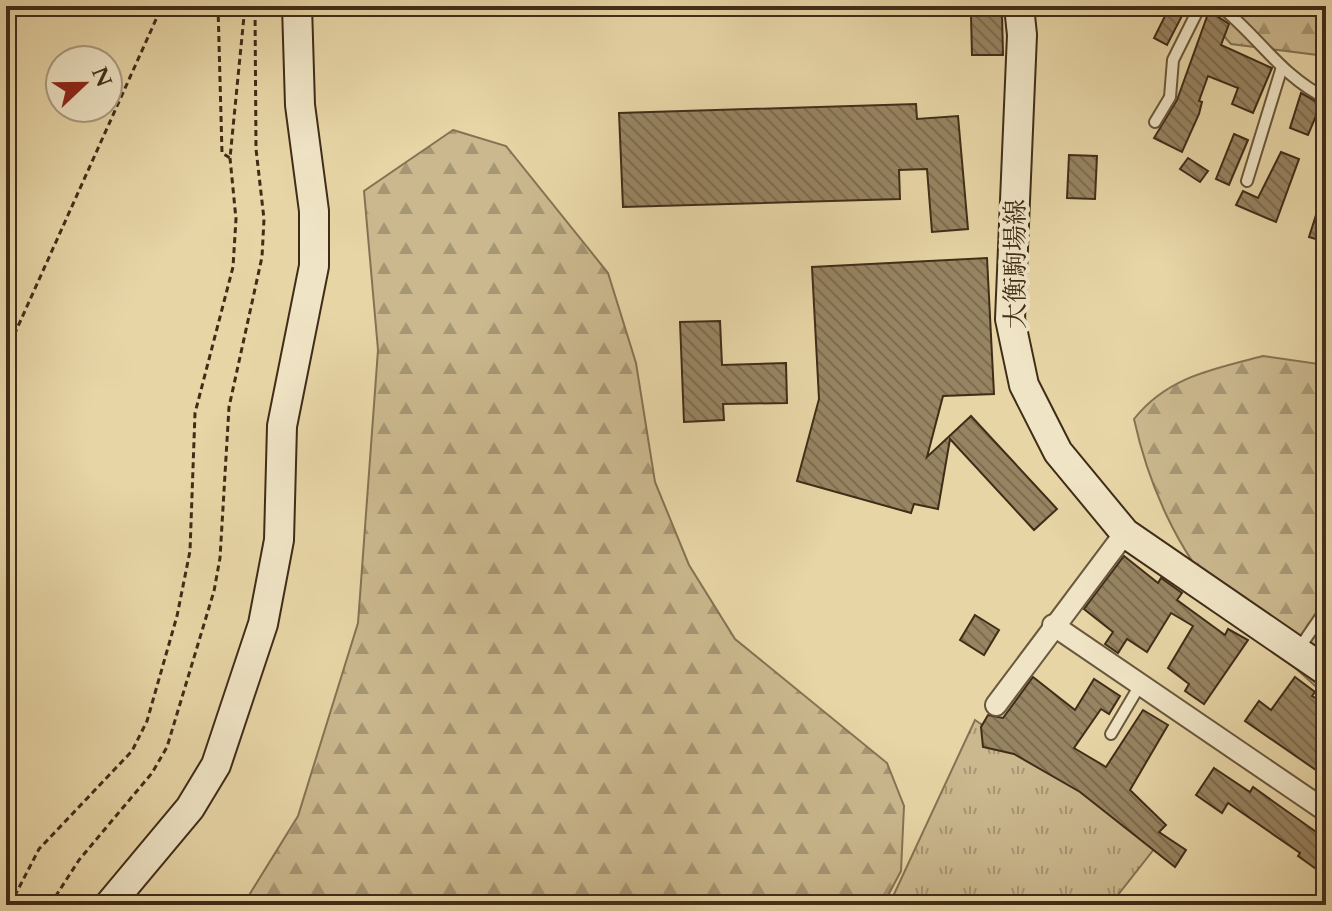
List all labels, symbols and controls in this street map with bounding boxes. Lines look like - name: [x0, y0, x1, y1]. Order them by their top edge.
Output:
- north arrow: [44, 44, 124, 124]
- text: N: [84, 62, 119, 91]
- street label: 大衡駒場線: [998, 199, 1033, 329]

